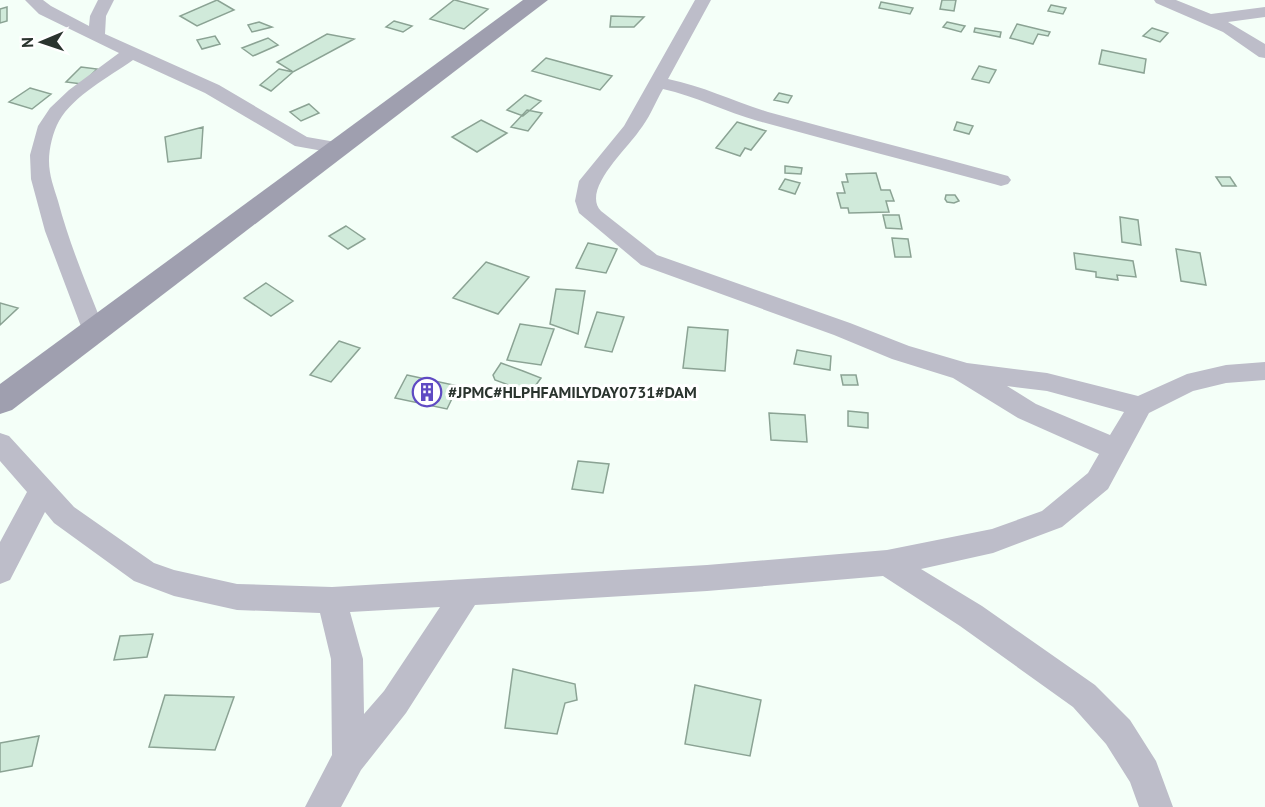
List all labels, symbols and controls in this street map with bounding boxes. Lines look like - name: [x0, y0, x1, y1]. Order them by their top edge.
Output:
- north arrow: [12, 12, 72, 72]
- text: N: [17, 37, 37, 48]
- building icon: #JPMC#HLPHFAMILYDAY0731#DAM: [411, 376, 443, 408]
- place label: #JPMC#HLPHFAMILYDAY0731#DAM: [448, 382, 697, 402]

